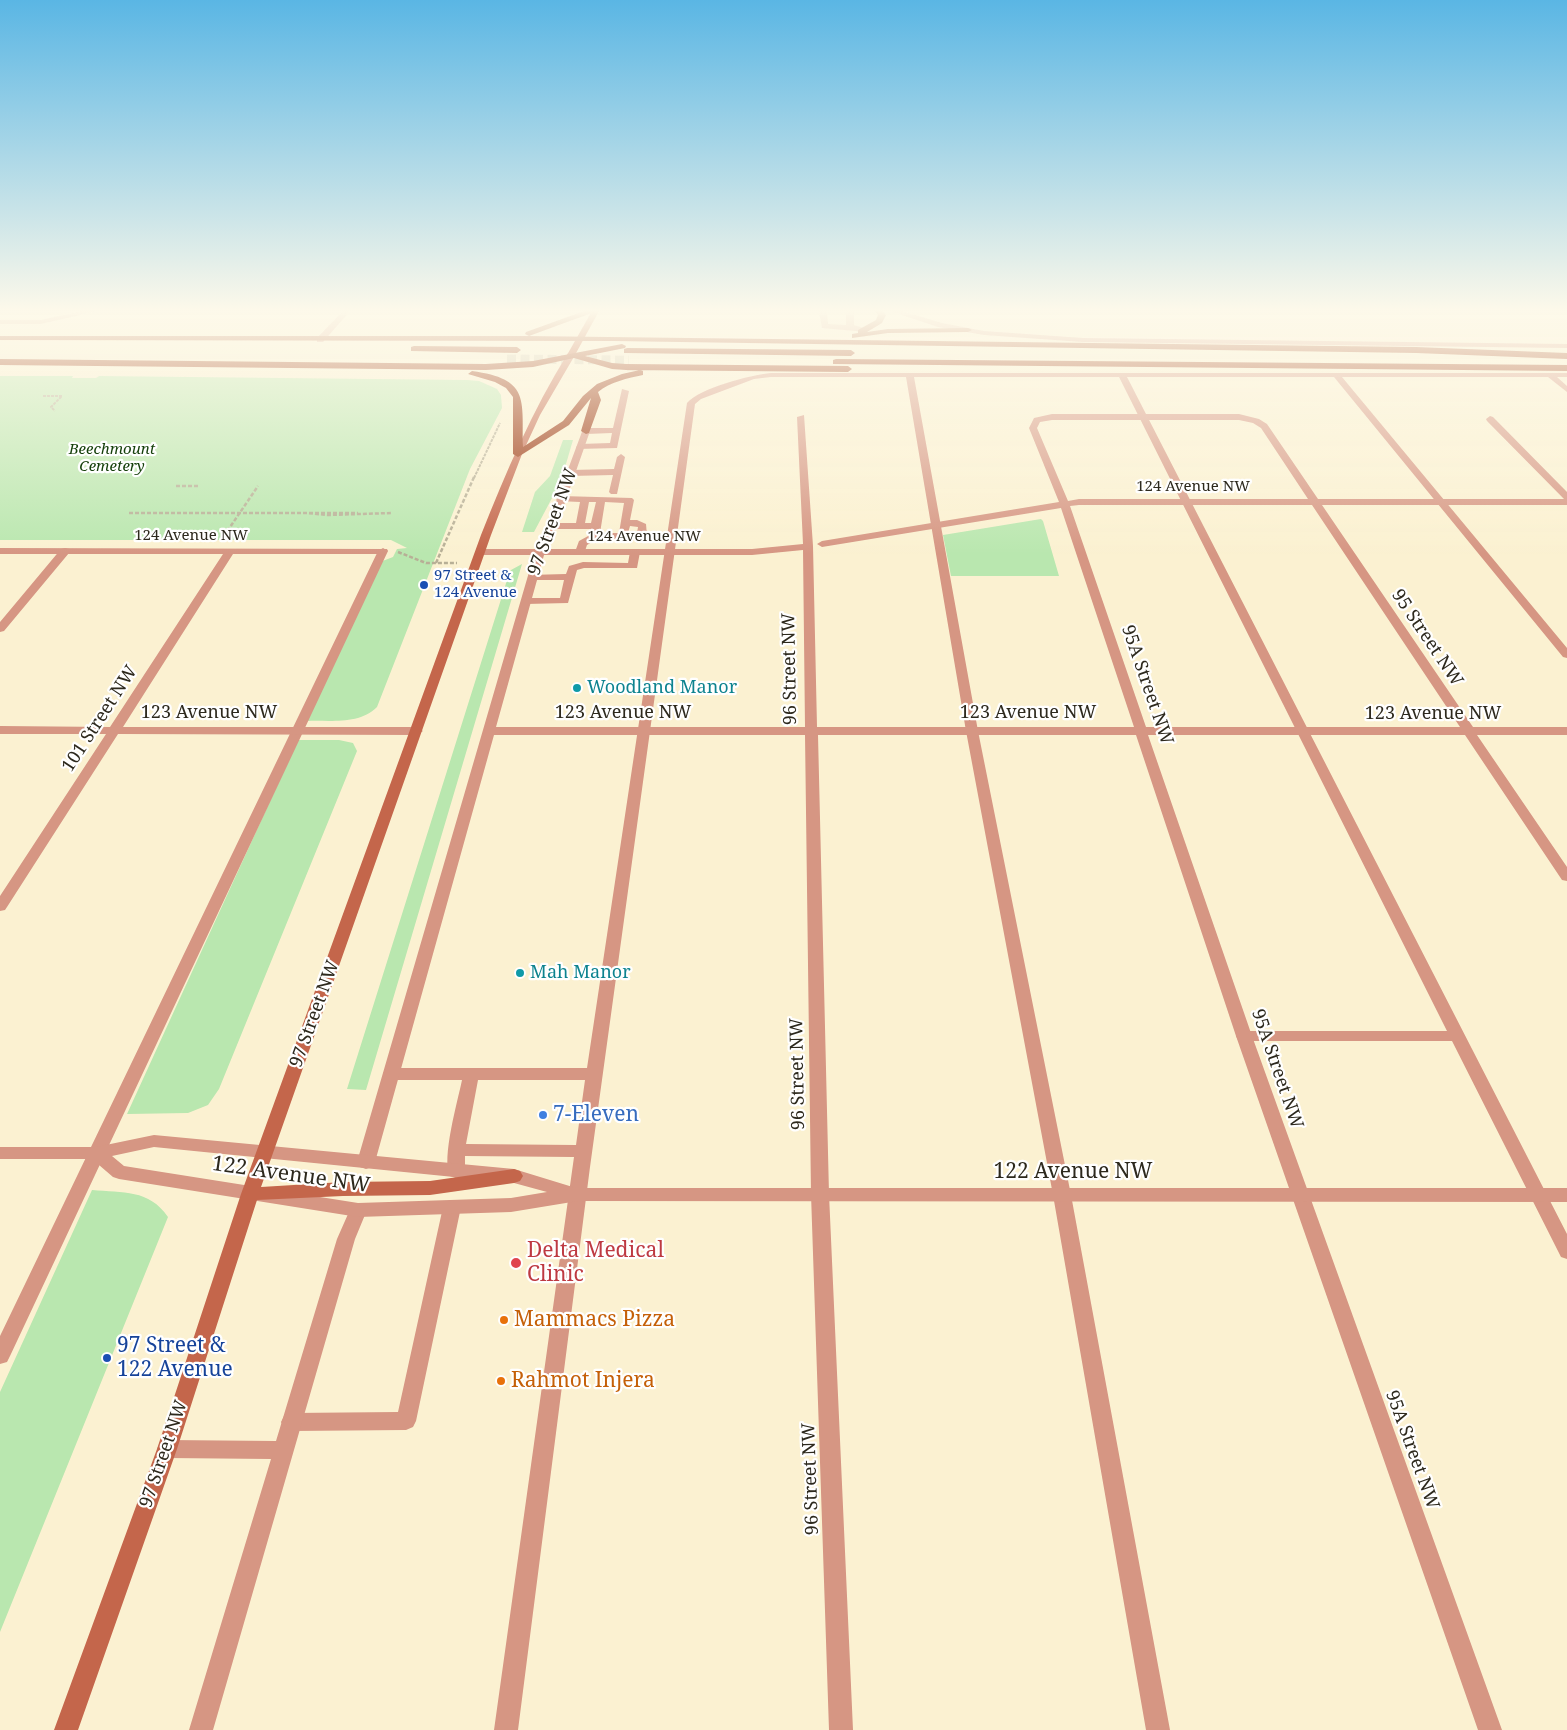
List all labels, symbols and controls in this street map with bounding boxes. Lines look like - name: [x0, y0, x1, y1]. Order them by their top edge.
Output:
- park label: Beechmount Cemetery: [69, 441, 155, 476]
- street label: 97 Street NW: [524, 466, 582, 578]
- street label: 124 Avenue NW: [1136, 478, 1250, 496]
- street label: 124 Avenue NW: [134, 527, 248, 545]
- street label: 124 Avenue NW: [587, 528, 701, 546]
- place label: 97 Street & 124 Avenue: [434, 567, 517, 602]
- marker: 97 Street & 124 Avenue: [418, 579, 430, 591]
- street label: 95 Street NW: [1387, 585, 1467, 691]
- street label: 96 Street NW: [778, 613, 802, 725]
- street label: 95A Street NW: [1116, 622, 1178, 748]
- street label: 101 Street NW: [58, 662, 142, 776]
- place label: Woodland Manor: [587, 677, 737, 699]
- marker: Woodland Manor: [571, 682, 583, 694]
- street label: 123 Avenue NW: [141, 702, 277, 724]
- street label: 123 Avenue NW: [555, 702, 691, 724]
- street label: 123 Avenue NW: [960, 702, 1096, 724]
- street label: 123 Avenue NW: [1365, 703, 1501, 725]
- street label: 97 Street NW: [286, 958, 344, 1070]
- place label: Mah Manor: [530, 962, 631, 984]
- marker: Mah Manor: [514, 967, 526, 979]
- street label: 95A Street NW: [1246, 1006, 1308, 1132]
- street label: 96 Street NW: [786, 1018, 810, 1130]
- place label: 7-Eleven: [553, 1102, 639, 1128]
- marker: 7-Eleven: [537, 1109, 549, 1121]
- street label: 122 Avenue NW: [210, 1151, 372, 1199]
- street label: 122 Avenue NW: [993, 1159, 1153, 1185]
- place label: Delta Medical Clinic: [527, 1238, 664, 1288]
- marker: Delta Medical Clinic: [509, 1256, 523, 1270]
- place label: Mammacs Pizza: [514, 1307, 675, 1333]
- marker: Mammacs Pizza: [498, 1314, 510, 1326]
- place label: 97 Street & 122 Avenue: [117, 1333, 233, 1383]
- marker: 97 Street & 122 Avenue: [101, 1352, 113, 1364]
- place label: Rahmot Injera: [511, 1368, 655, 1394]
- marker: Rahmot Injera: [495, 1375, 507, 1387]
- street label: 95A Street NW: [1380, 1388, 1444, 1512]
- street label: 97 Street NW: [136, 1397, 192, 1511]
- street label: 96 Street NW: [798, 1423, 824, 1535]

